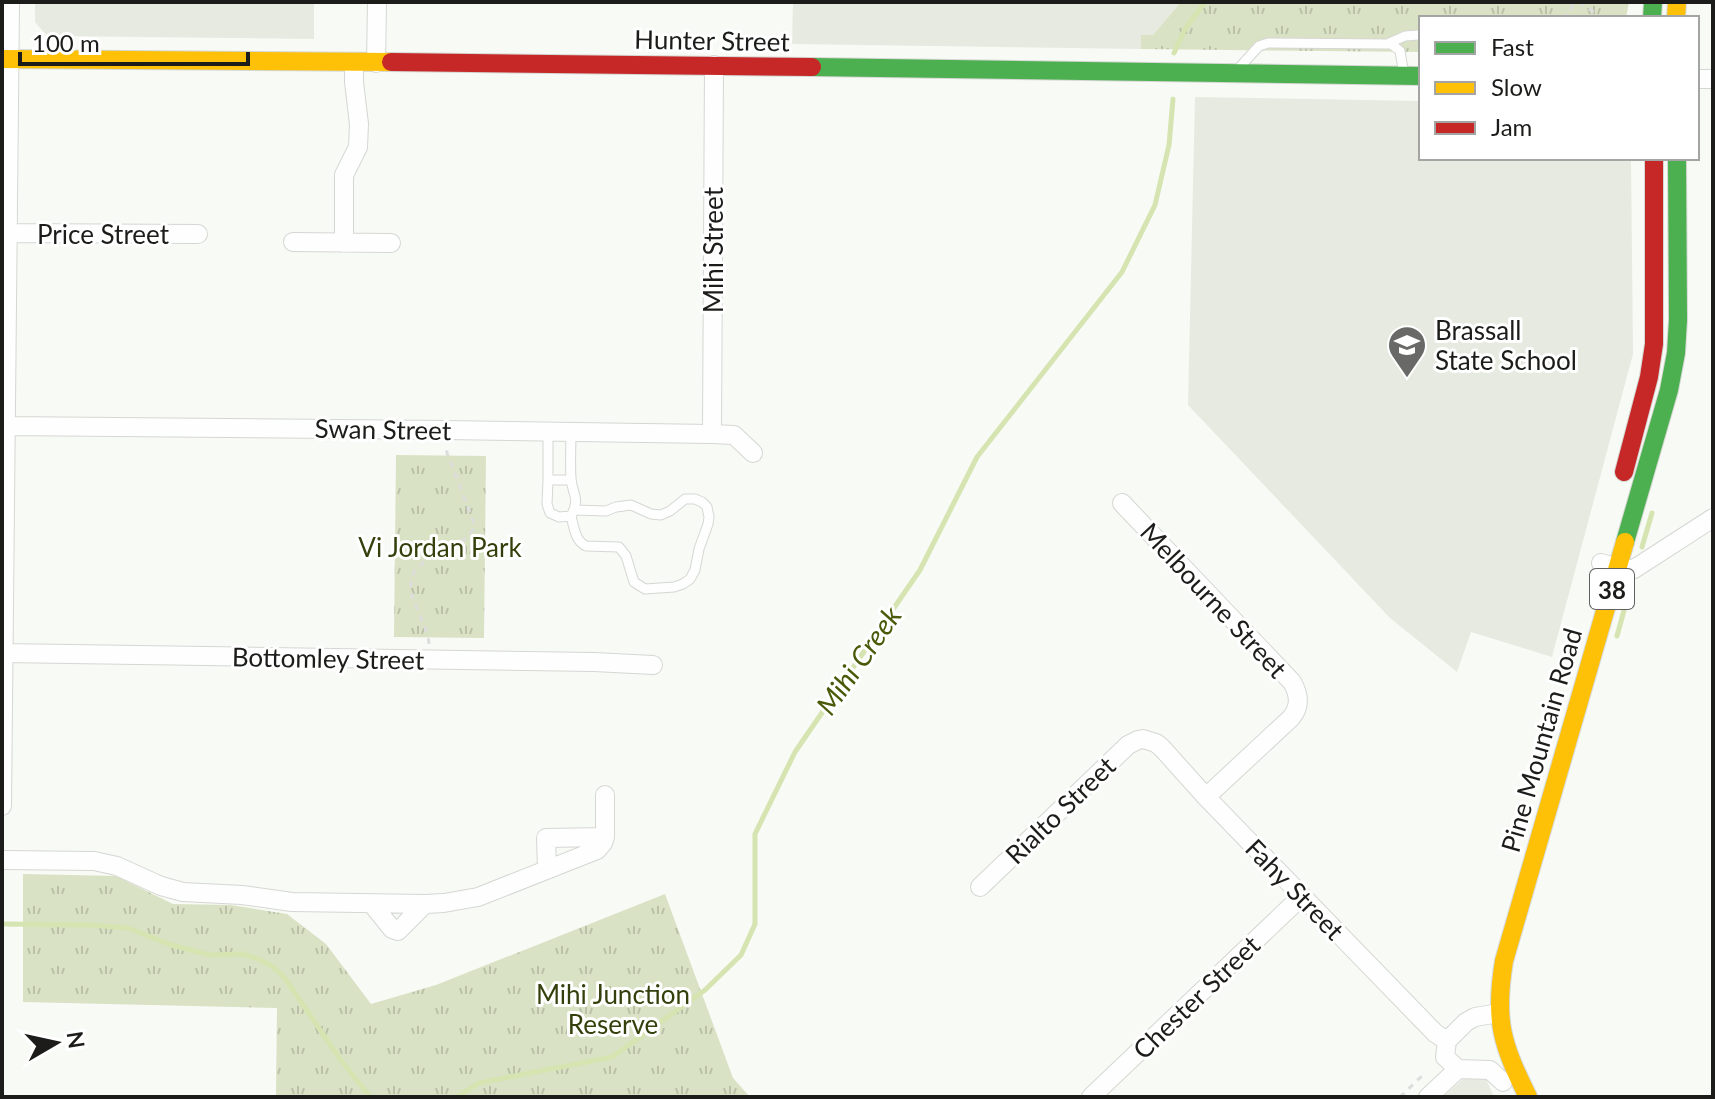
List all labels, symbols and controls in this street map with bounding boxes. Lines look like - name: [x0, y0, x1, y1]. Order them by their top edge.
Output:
- scale bar: [20, 16, 248, 66]
- legend: [1419, 16, 1699, 160]
- street label: Hunter Street: [634, 23, 791, 57]
- text: 100 m: [32, 28, 100, 57]
- text: Fast: [1491, 32, 1534, 61]
- text: Slow: [1491, 72, 1542, 101]
- text: Jam: [1491, 112, 1532, 141]
- street label: Mihi Street: [697, 186, 729, 313]
- street label: Price Street: [37, 218, 170, 250]
- place label: Brassall State School: [1435, 314, 1577, 376]
- school or university icon: Brassall State School: [1386, 324, 1428, 379]
- street label: Swan Street: [314, 412, 452, 446]
- street label: Melbourne Street: [1134, 516, 1294, 685]
- park label: Vi Jordan Park: [358, 531, 522, 563]
- road number: 38: [1590, 569, 1634, 609]
- water label: Mihi Creek: [808, 599, 908, 721]
- street label: Pine Mountain Road: [1494, 624, 1588, 856]
- street label: Bottomley Street: [232, 640, 425, 676]
- street label: Rialto Street: [998, 749, 1122, 870]
- street label: Fahy Street: [1239, 832, 1351, 947]
- street label: Chester Street: [1126, 928, 1267, 1065]
- park label: Mihi Junction Reserve: [536, 978, 690, 1040]
- north arrow: [16, 1003, 96, 1083]
- text: N: [62, 1029, 91, 1050]

